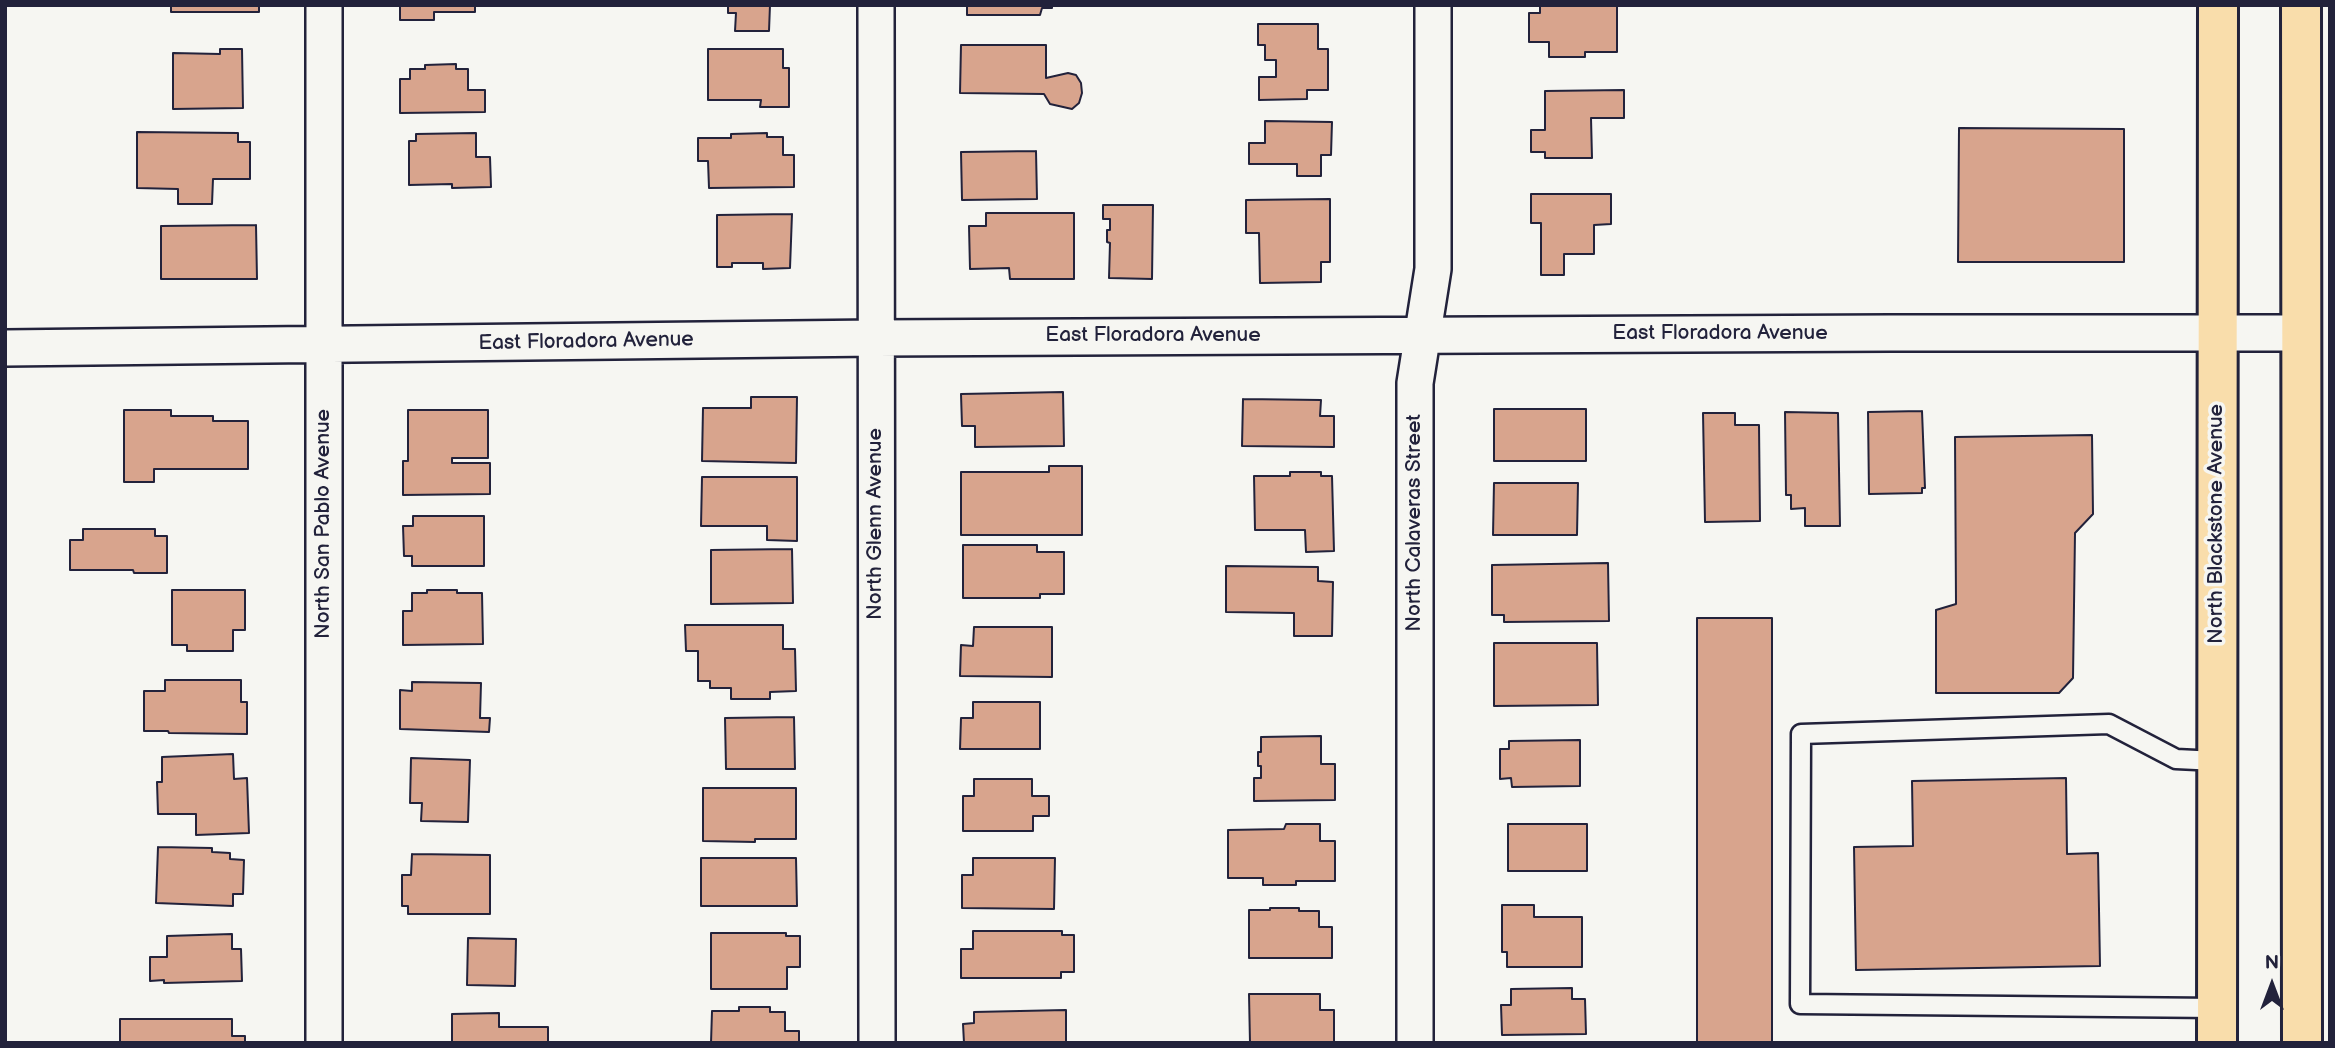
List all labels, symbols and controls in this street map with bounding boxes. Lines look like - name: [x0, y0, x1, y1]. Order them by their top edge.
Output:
- street label: East Floradora Avenue: [1612, 321, 1828, 347]
- street label: East Floradora Avenue: [1045, 323, 1261, 349]
- street label: East Floradora Avenue: [478, 328, 694, 356]
- street label: North Blackstone Avenue: [2204, 404, 2230, 644]
- street label: North San Pablo Avenue: [311, 409, 337, 639]
- street label: North Calaveras Street: [1402, 414, 1428, 632]
- street label: North Glenn Avenue: [863, 428, 889, 620]
- north arrow: [2237, 950, 2307, 1020]
- text: N: [2265, 952, 2279, 975]

